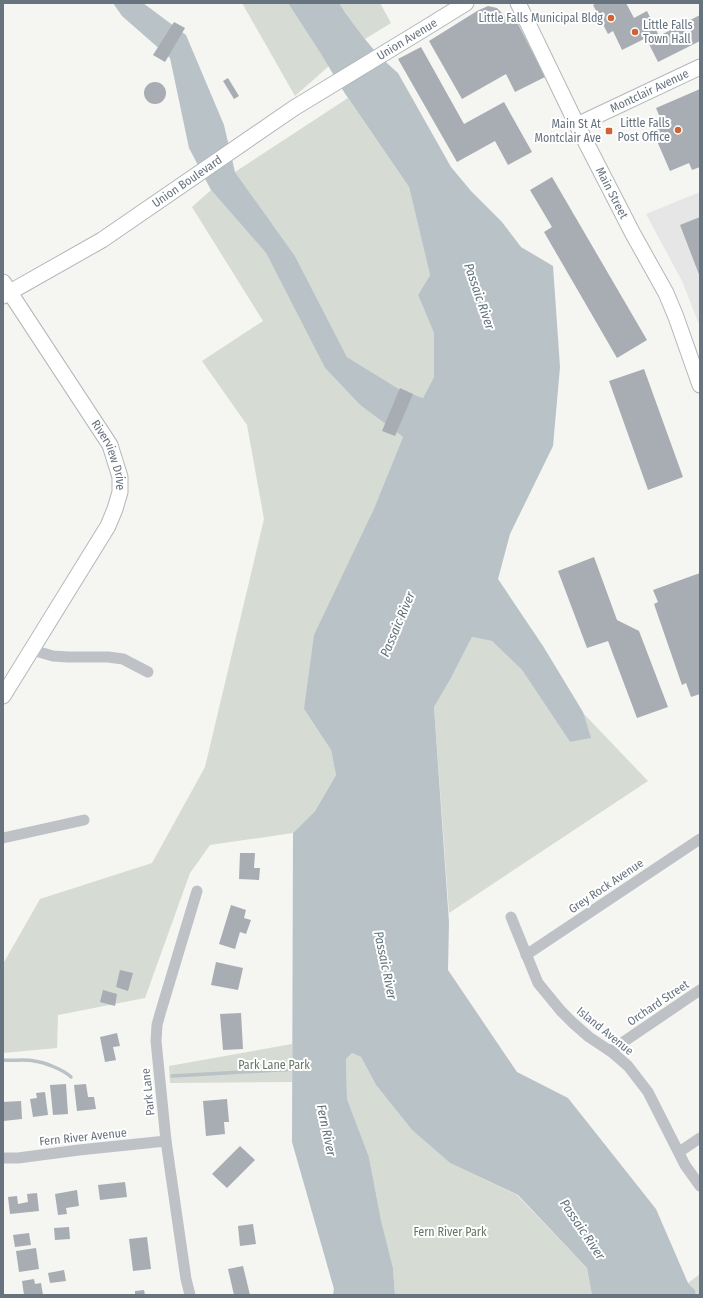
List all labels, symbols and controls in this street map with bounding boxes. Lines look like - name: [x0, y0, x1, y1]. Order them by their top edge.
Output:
- place label: Little Falls Municipal Bldg: [478, 11, 603, 25]
- marker: Little Falls Municipal Bldg: [606, 13, 616, 23]
- street label: Union Avenue: [374, 16, 440, 63]
- place label: Little Falls Town Hall: [643, 18, 693, 46]
- marker: Little Falls Town Hall: [630, 27, 640, 37]
- street label: Montclair Avenue: [608, 66, 691, 115]
- place label: Little Falls Post Office: [618, 116, 670, 144]
- place label: Main St At Montclair Ave: [534, 117, 601, 145]
- marker: Little Falls Post Office: [673, 125, 683, 135]
- marker: Main St At Montclair Ave: [604, 126, 614, 136]
- street label: Union Boulevard: [150, 153, 225, 210]
- street label: Main Street: [593, 165, 631, 221]
- water label: Passaic River: [461, 261, 498, 332]
- street label: Riverview Drive: [88, 417, 127, 490]
- water label: Passaic River: [377, 589, 418, 659]
- street label: Grey Rock Avenue: [566, 856, 646, 916]
- water label: Passaic River: [371, 930, 400, 1001]
- street label: Orchard Street: [625, 977, 692, 1029]
- street label: Island Avenue: [574, 1004, 636, 1058]
- park label: Park Lane Park: [238, 1058, 310, 1072]
- street label: Park Lane: [139, 1068, 157, 1116]
- water label: Fern River: [314, 1103, 339, 1158]
- street label: Fern River Avenue: [39, 1125, 128, 1149]
- water label: Passaic River: [557, 1196, 608, 1263]
- park label: Fern River Park: [413, 1225, 487, 1239]

